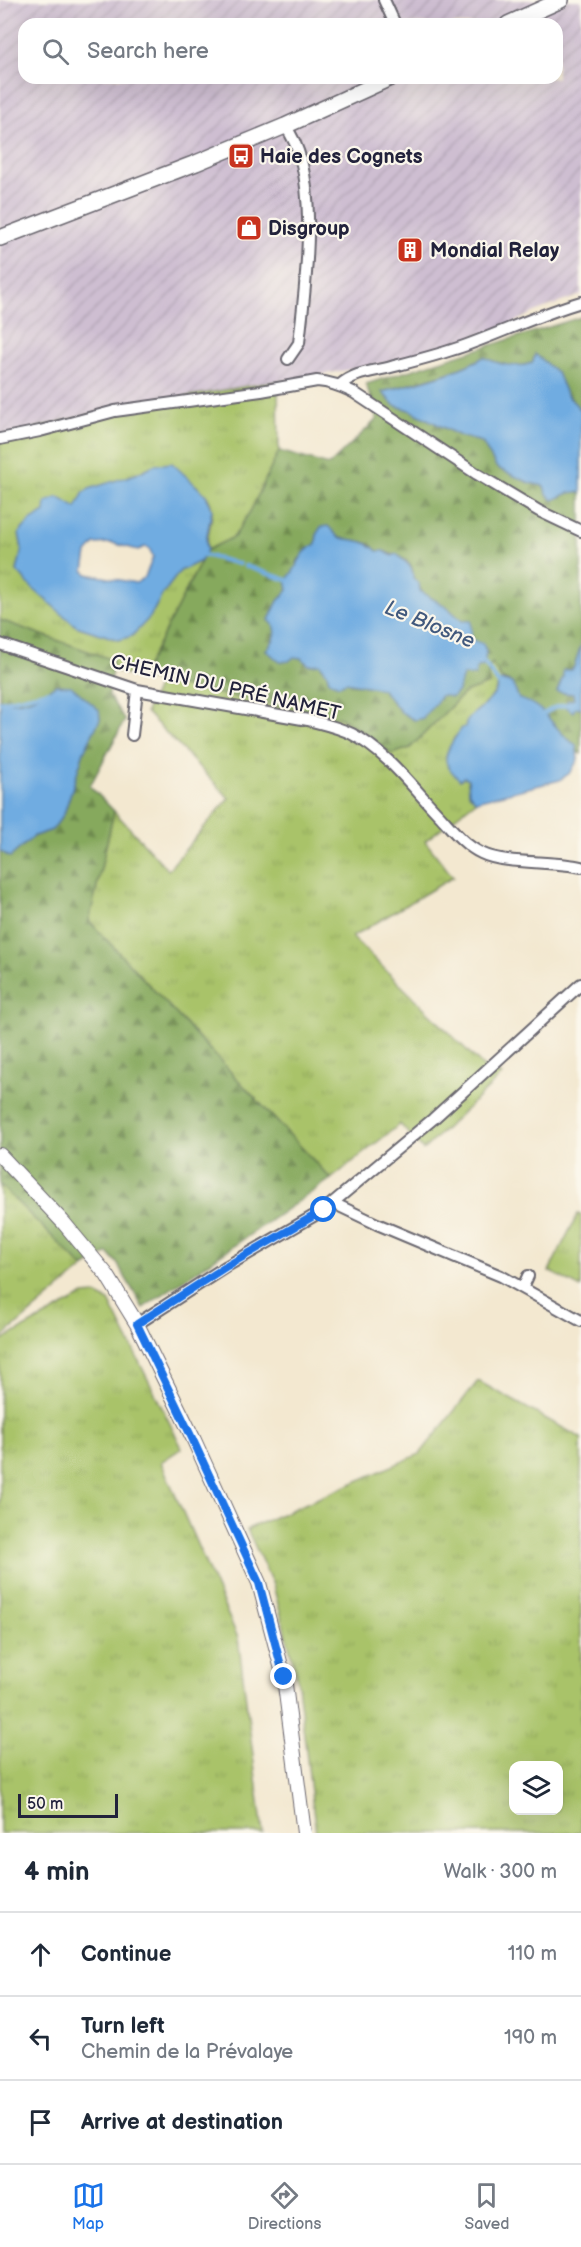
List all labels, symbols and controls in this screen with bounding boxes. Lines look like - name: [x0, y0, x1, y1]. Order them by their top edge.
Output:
- search box: [18, 18, 563, 84]
- icon: search: [39, 35, 72, 68]
- text: Search here: [87, 38, 209, 65]
- bus stop icon: Haie des Cognets: [226, 141, 256, 171]
- place label: Haie des Cognets: [260, 145, 423, 169]
- shop icon: Disgroup: [234, 213, 264, 243]
- place label: Disgroup: [268, 217, 350, 241]
- building icon: Mondial Relay: [395, 235, 425, 265]
- place label: Mondial Relay: [430, 239, 560, 263]
- water label: Le Blosne: [381, 595, 478, 654]
- street label: CHEMIN DU PRÉ NAMET: [108, 649, 343, 726]
- route start: [310, 1196, 336, 1222]
- route end: [270, 1663, 296, 1689]
- map controls: [509, 1761, 563, 1815]
- button: layers: [509, 1761, 563, 1815]
- scale bar: [18, 1791, 118, 1818]
- text: 50 m: [27, 1795, 63, 1814]
- text: 4 min: [24, 1857, 89, 1888]
- text: Walk · 300 m: [444, 1860, 557, 1884]
- icon: ahead: [24, 1938, 57, 1971]
- text: Continue: [81, 1941, 171, 1968]
- text: 110 m: [508, 1942, 557, 1966]
- text: Turn left: [81, 2013, 165, 2040]
- icon: left: [24, 2022, 57, 2055]
- text: 190 m: [504, 2026, 557, 2050]
- text: Chemin de la Prévalaye: [81, 2040, 293, 2064]
- icon: arrive: [24, 2106, 57, 2139]
- text: Arrive at destination: [81, 2109, 283, 2136]
- tab: Map: [72, 2179, 105, 2234]
- tab: Directions: [248, 2179, 321, 2234]
- tab: Saved: [464, 2179, 509, 2234]

